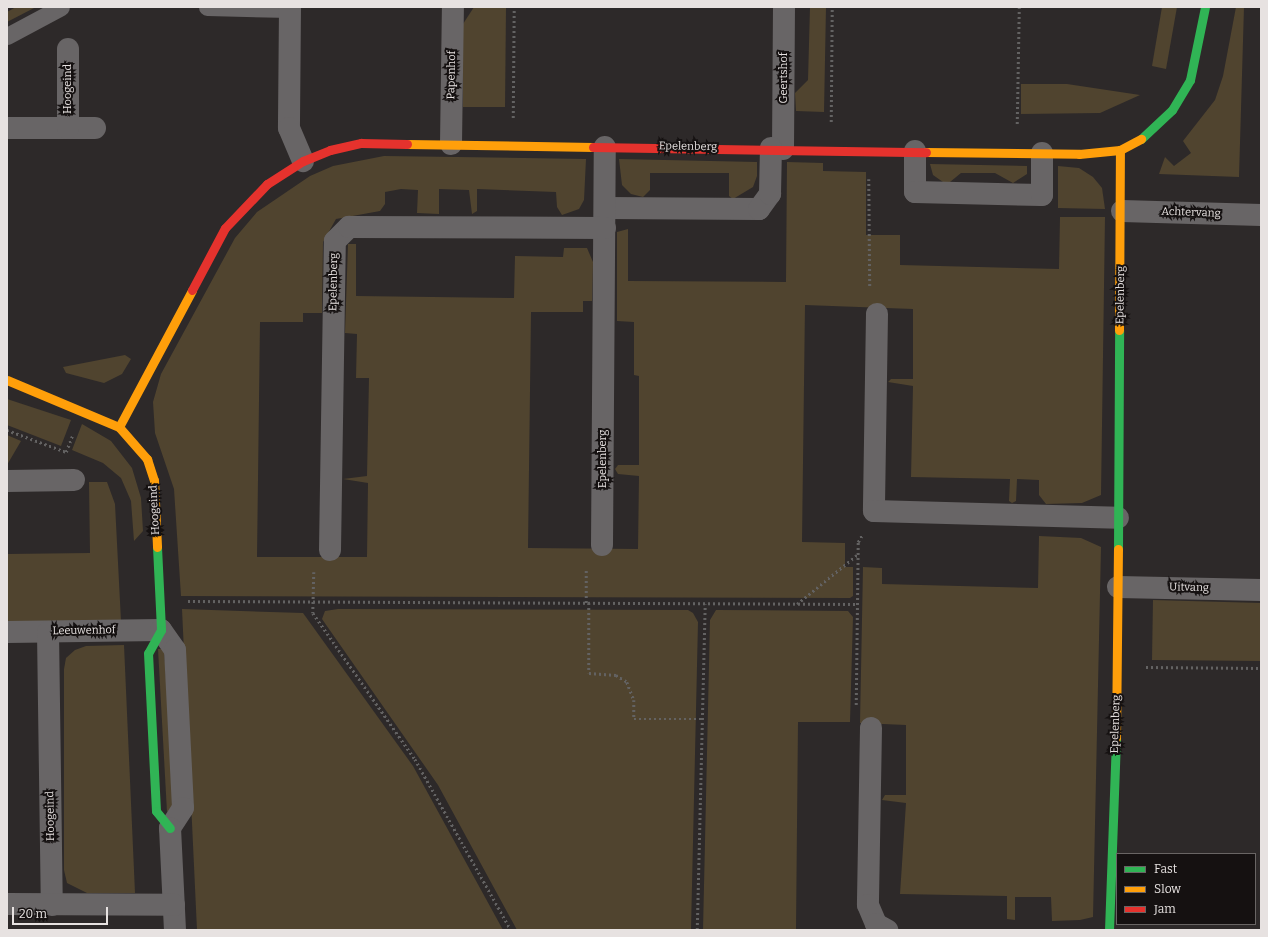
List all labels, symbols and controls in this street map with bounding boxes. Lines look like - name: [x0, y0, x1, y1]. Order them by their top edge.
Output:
- street label: Papenhof: [445, 50, 459, 100]
- street label: Geertshof: [777, 52, 791, 104]
- street label: Hoogeind: [61, 64, 75, 114]
- street label: Epelenberg: [659, 140, 717, 154]
- street label: Achtervang: [1161, 205, 1221, 221]
- street label: Epelenberg: [327, 253, 341, 311]
- street label: Epelenberg: [1114, 266, 1128, 324]
- street label: Epelenberg: [596, 430, 610, 488]
- street label: Hoogeind: [147, 485, 163, 535]
- street label: Uitvang: [1169, 581, 1209, 595]
- street label: Leeuwenhof: [52, 624, 116, 638]
- street label: Epelenberg: [1108, 694, 1124, 754]
- street label: Hoogeind: [44, 791, 58, 841]
- legend: [1116, 853, 1256, 925]
- text: Fast: [1154, 862, 1177, 876]
- text: Slow: [1154, 882, 1181, 896]
- scale bar: [14, 899, 110, 925]
- text: Jam: [1154, 902, 1176, 916]
- text: 20 m: [19, 907, 47, 921]

